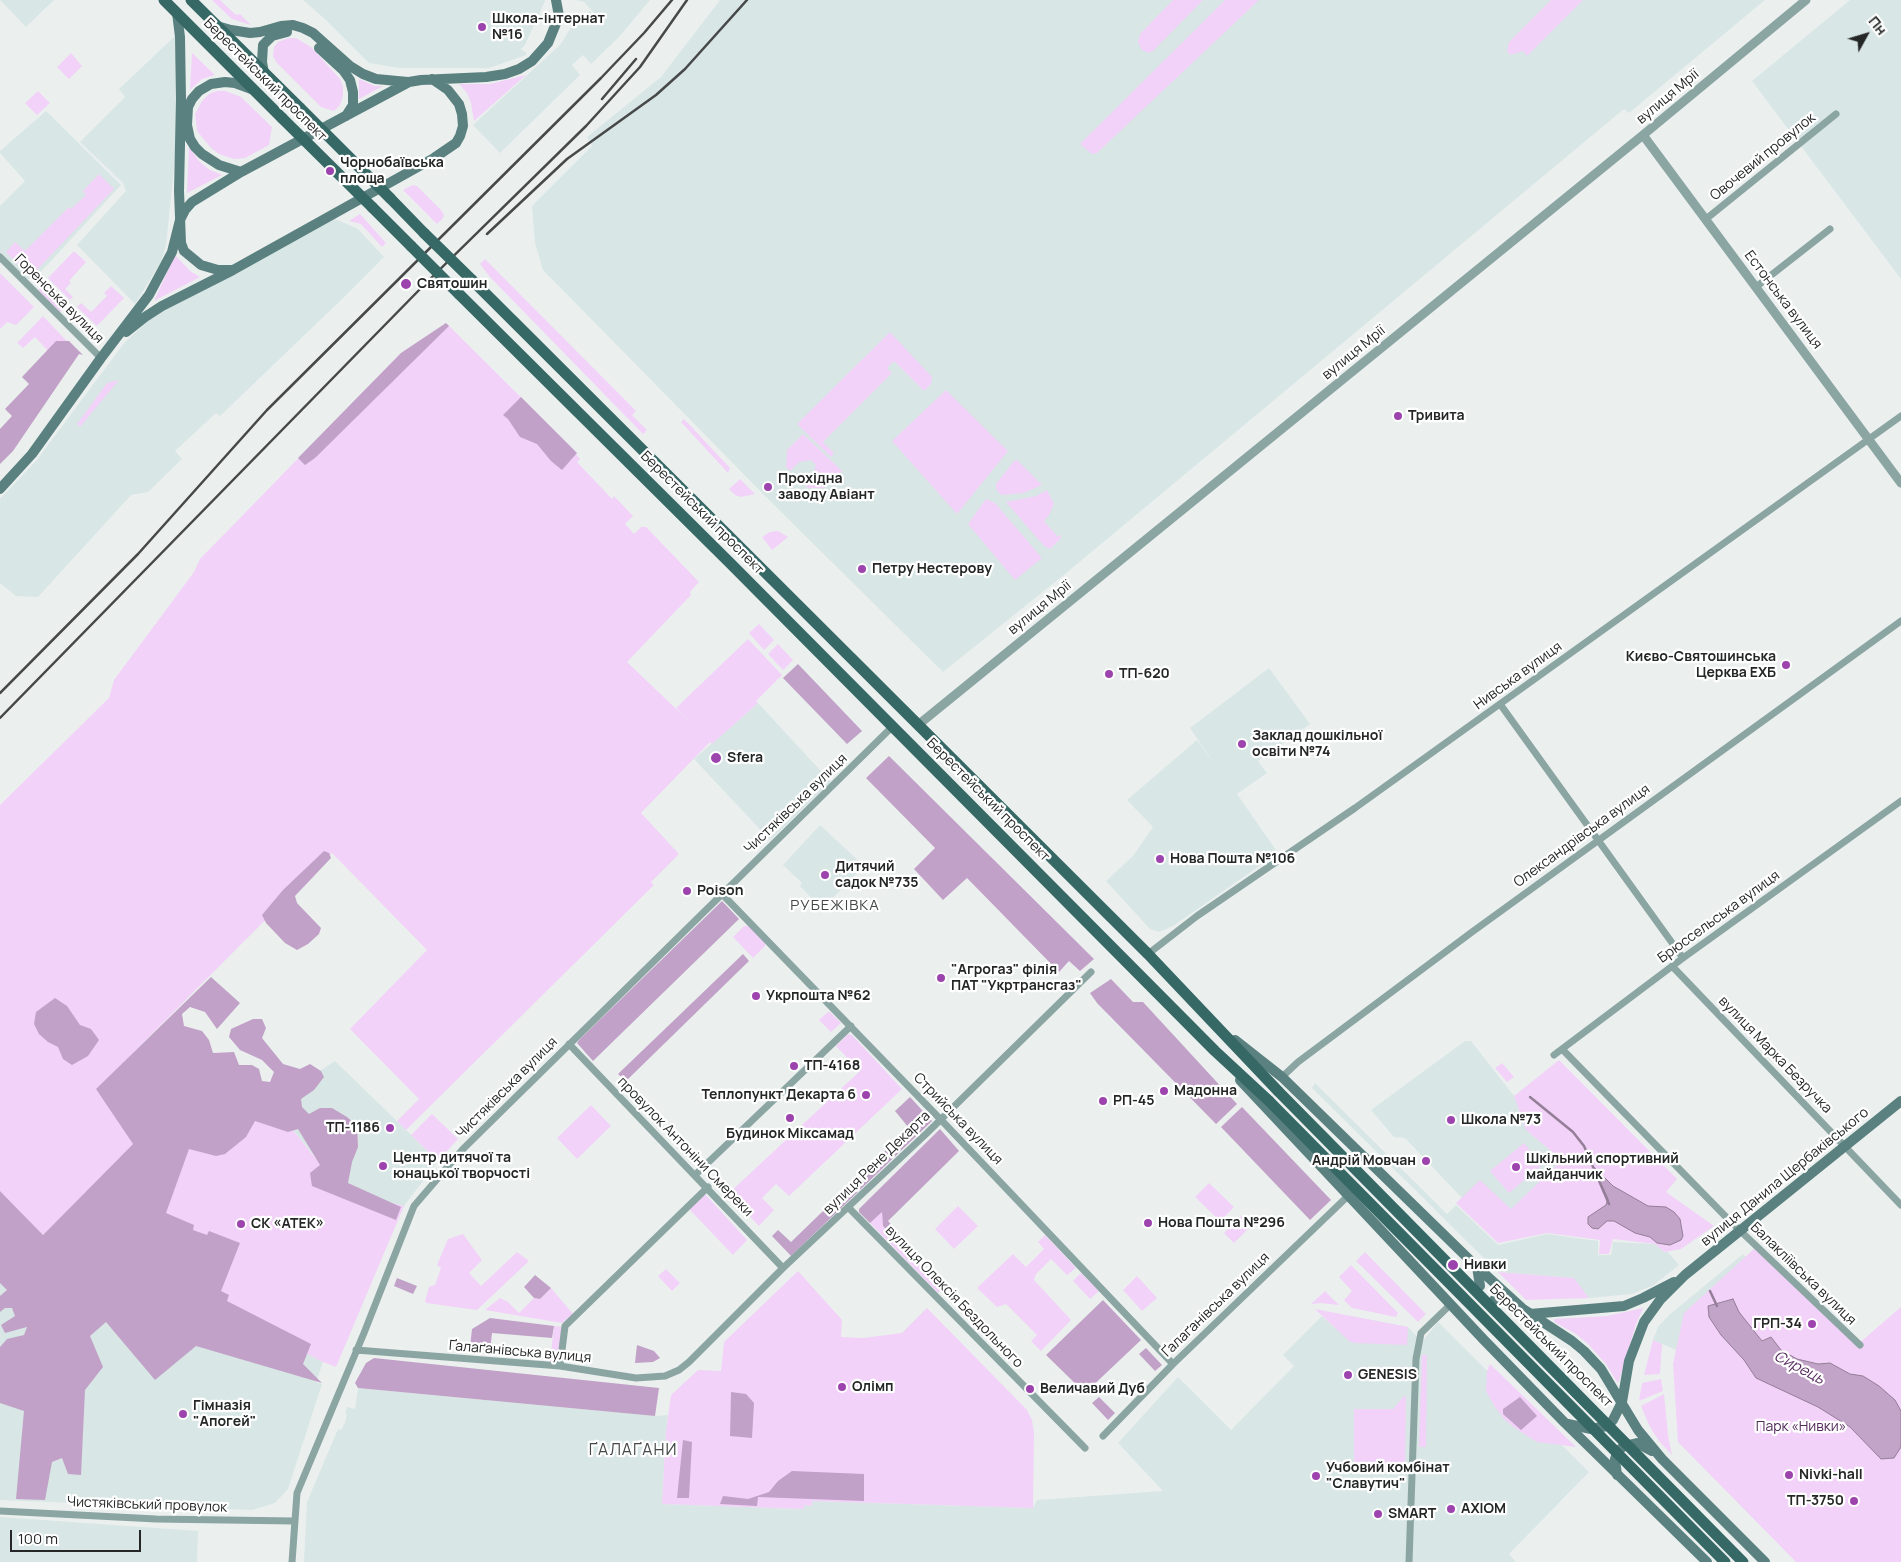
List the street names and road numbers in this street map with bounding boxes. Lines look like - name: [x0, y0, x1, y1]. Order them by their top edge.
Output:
- street label: Берестейський проспект: [200, 15, 330, 145]
- street label: вулиця Мрії: [1633, 66, 1703, 128]
- street label: Овочевий провулок: [1707, 109, 1819, 205]
- street label: Естонська вулиця: [1741, 248, 1825, 352]
- street label: Горенська вулиця: [11, 251, 107, 347]
- street label: вулиця Мрії: [1319, 322, 1389, 384]
- street label: Берестейський проспект: [637, 448, 767, 578]
- street label: вулиця Мрії: [1005, 577, 1075, 639]
- street label: Нивська вулиця: [1471, 638, 1565, 714]
- street label: Берестейський проспект: [923, 735, 1053, 865]
- street label: Чистяківська вулиця: [741, 751, 851, 857]
- street label: Олександрівська вулиця: [1511, 781, 1653, 891]
- street label: Брюссельська вулиця: [1655, 867, 1783, 967]
- street label: вулиця Марка Безручка: [1715, 993, 1835, 1117]
- street label: Чистяківська вулиця: [453, 1034, 561, 1142]
- street label: Стрийська вулиця: [910, 1070, 1006, 1168]
- street label: провулок Антоніни Смереки: [614, 1074, 756, 1220]
- street label: вулиця Данила Щербаківського: [1698, 1104, 1872, 1250]
- street label: вулиця Рене Декарта: [820, 1108, 934, 1218]
- street label: Балакліївська вулиця: [1747, 1219, 1859, 1329]
- street label: вулиця Олексія Бездольного: [882, 1222, 1026, 1372]
- street label: Ґалаґанівська вулиця: [1159, 1249, 1273, 1361]
- street label: Берестейський проспект: [1486, 1281, 1616, 1411]
- street label: Ґалаґанівська вулиця: [448, 1337, 592, 1367]
- street label: Чистяківський провулок: [67, 1494, 227, 1516]

